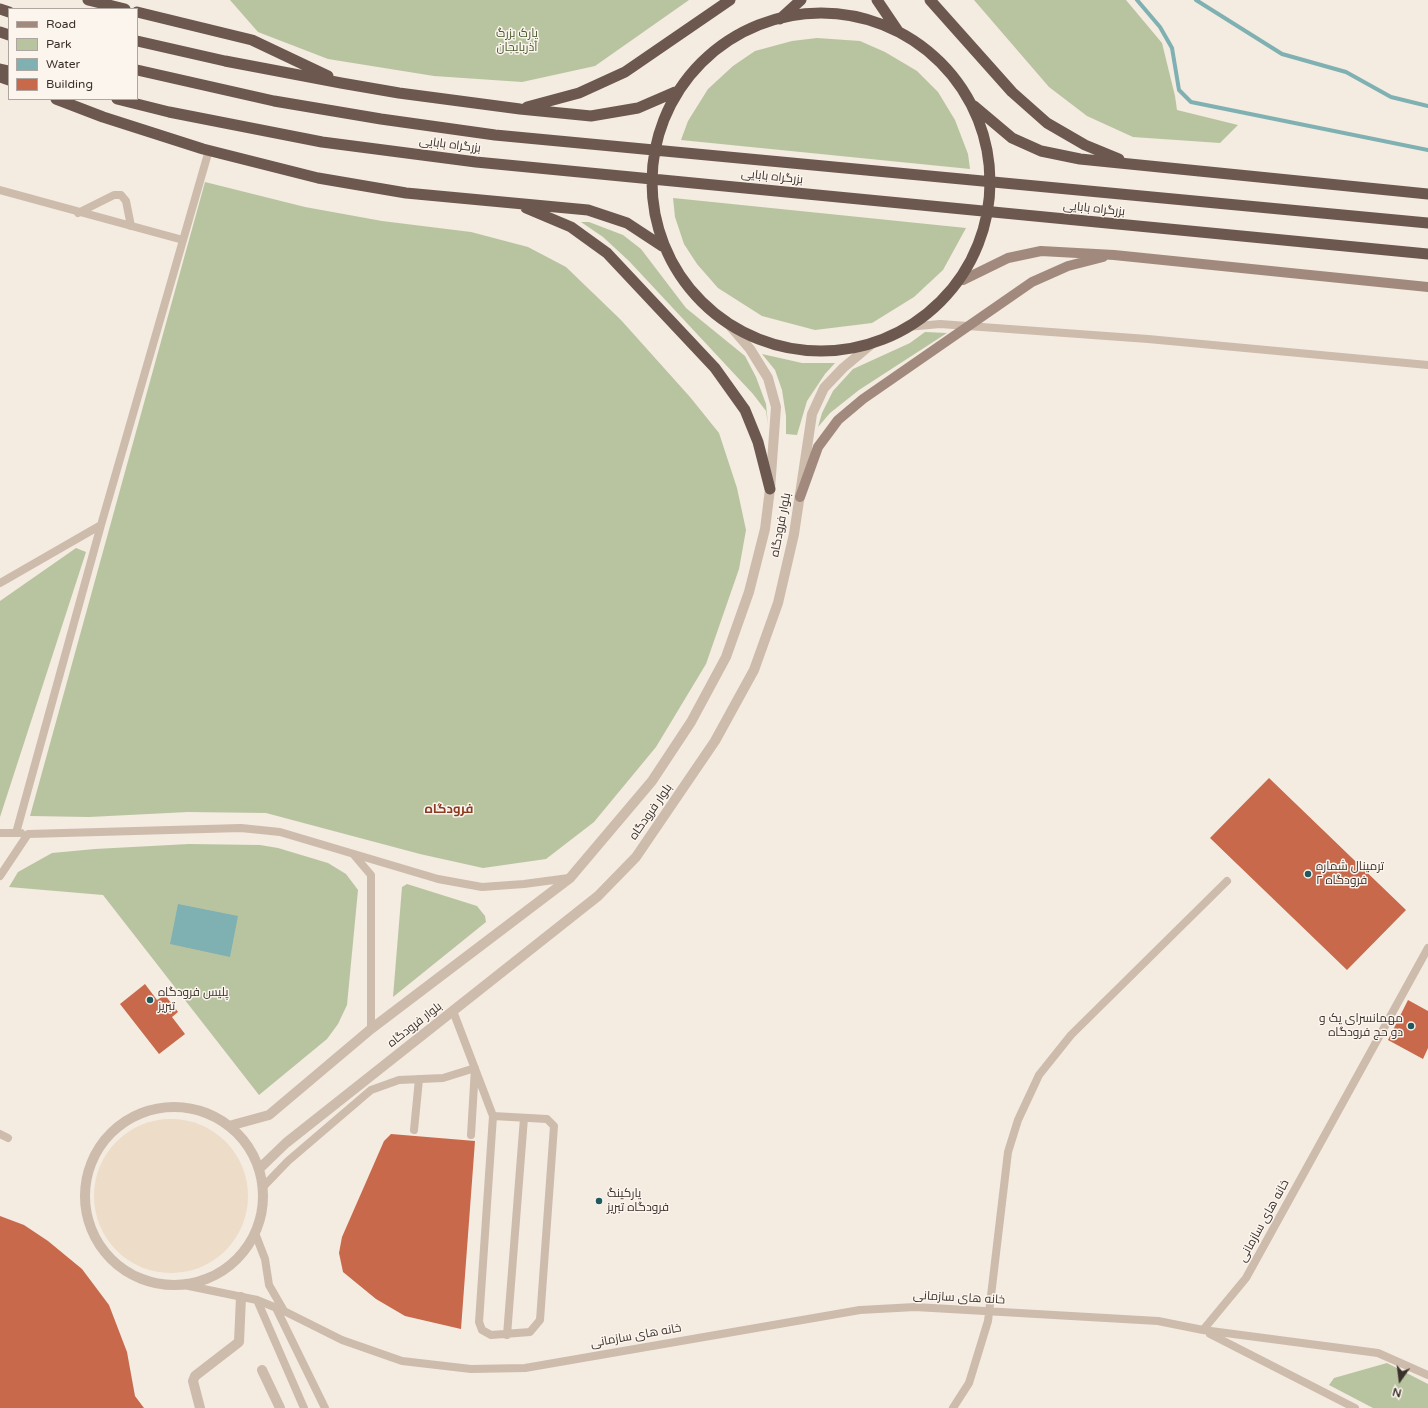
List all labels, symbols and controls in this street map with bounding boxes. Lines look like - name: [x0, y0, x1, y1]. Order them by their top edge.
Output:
- legend: [8, 8, 138, 100]
- text: Road: [46, 17, 76, 31]
- park label: پارک بزرگ آذربایجان: [496, 27, 538, 55]
- text: Park: [46, 37, 72, 51]
- text: Water: [46, 57, 80, 71]
- text: Building: [46, 77, 93, 91]
- street label: بزرگراه بابایی: [418, 134, 482, 156]
- street label: بزرگراه بابایی: [740, 167, 804, 187]
- street label: بزرگراه بابایی: [1062, 199, 1126, 219]
- street label: بلوار فرودگاه: [768, 492, 794, 558]
- street label: بلوار فرودگاه: [626, 781, 676, 843]
- district label: فرودگاه: [425, 802, 473, 818]
- place label: ترمينال شماره ۲ فرودگاه: [1316, 860, 1384, 888]
- marker: ترمينال شماره ۲ فرودگاه: [1303, 869, 1313, 879]
- place label: پلیس فرودگاه تبریز: [158, 986, 228, 1014]
- marker: پلیس فرودگاه تبریز: [145, 995, 155, 1005]
- street label: بلوار فرودگاه: [385, 999, 445, 1051]
- place label: مهمانسرای یک و دو حج فرودگاه: [1319, 1012, 1403, 1040]
- marker: مهمانسرای یک و دو حج فرودگاه: [1406, 1021, 1416, 1031]
- street label: خانه های سازمانی: [1235, 1177, 1293, 1265]
- place label: پارکینگ فرودگاه تبریز: [607, 1187, 669, 1215]
- marker: پارکینگ فرودگاه تبریز: [594, 1196, 604, 1206]
- street label: خانه های سازمانی: [913, 1288, 1005, 1308]
- street label: خانه های سازمانی: [589, 1321, 683, 1351]
- north arrow: [1380, 1360, 1420, 1400]
- text: N: [1391, 1385, 1403, 1400]

